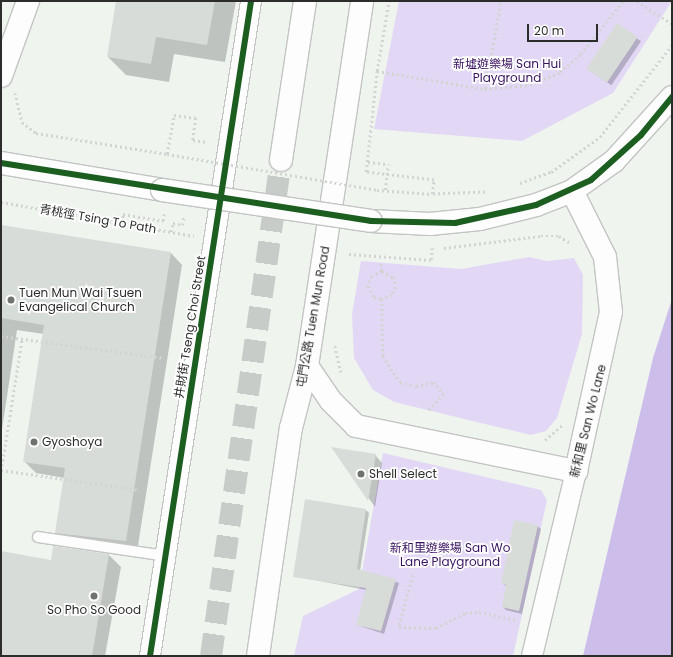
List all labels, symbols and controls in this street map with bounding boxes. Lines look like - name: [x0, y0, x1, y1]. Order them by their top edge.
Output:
- scale bar: [529, 16, 600, 42]
- text: 20 m: [534, 22, 564, 39]
- park label: 新墟遊樂場 San Hui Playground: [453, 57, 561, 85]
- street label: 青桃徑 Tsing To Path: [38, 202, 158, 236]
- street label: 屯門公路 Tuen Mun Road: [293, 245, 333, 389]
- street label: 井財街 Tseng Choi Street: [172, 255, 208, 399]
- place label: Tuen Mun Wai Tsuen Evangelical Church: [19, 286, 142, 314]
- marker: Tuen Mun Wai Tsuen Evangelical Church: [6, 295, 16, 305]
- street label: 新和里 San Wo Lane: [567, 363, 609, 479]
- place label: Gyoshoya: [42, 435, 102, 449]
- marker: Gyoshoya: [29, 437, 39, 447]
- place label: Shell Select: [369, 467, 437, 481]
- marker: Shell Select: [356, 469, 366, 479]
- park label: 新和里遊樂場 San Wo Lane Playground: [390, 541, 510, 569]
- marker: So Pho So Good: [89, 591, 99, 601]
- place label: So Pho So Good: [47, 603, 141, 617]

